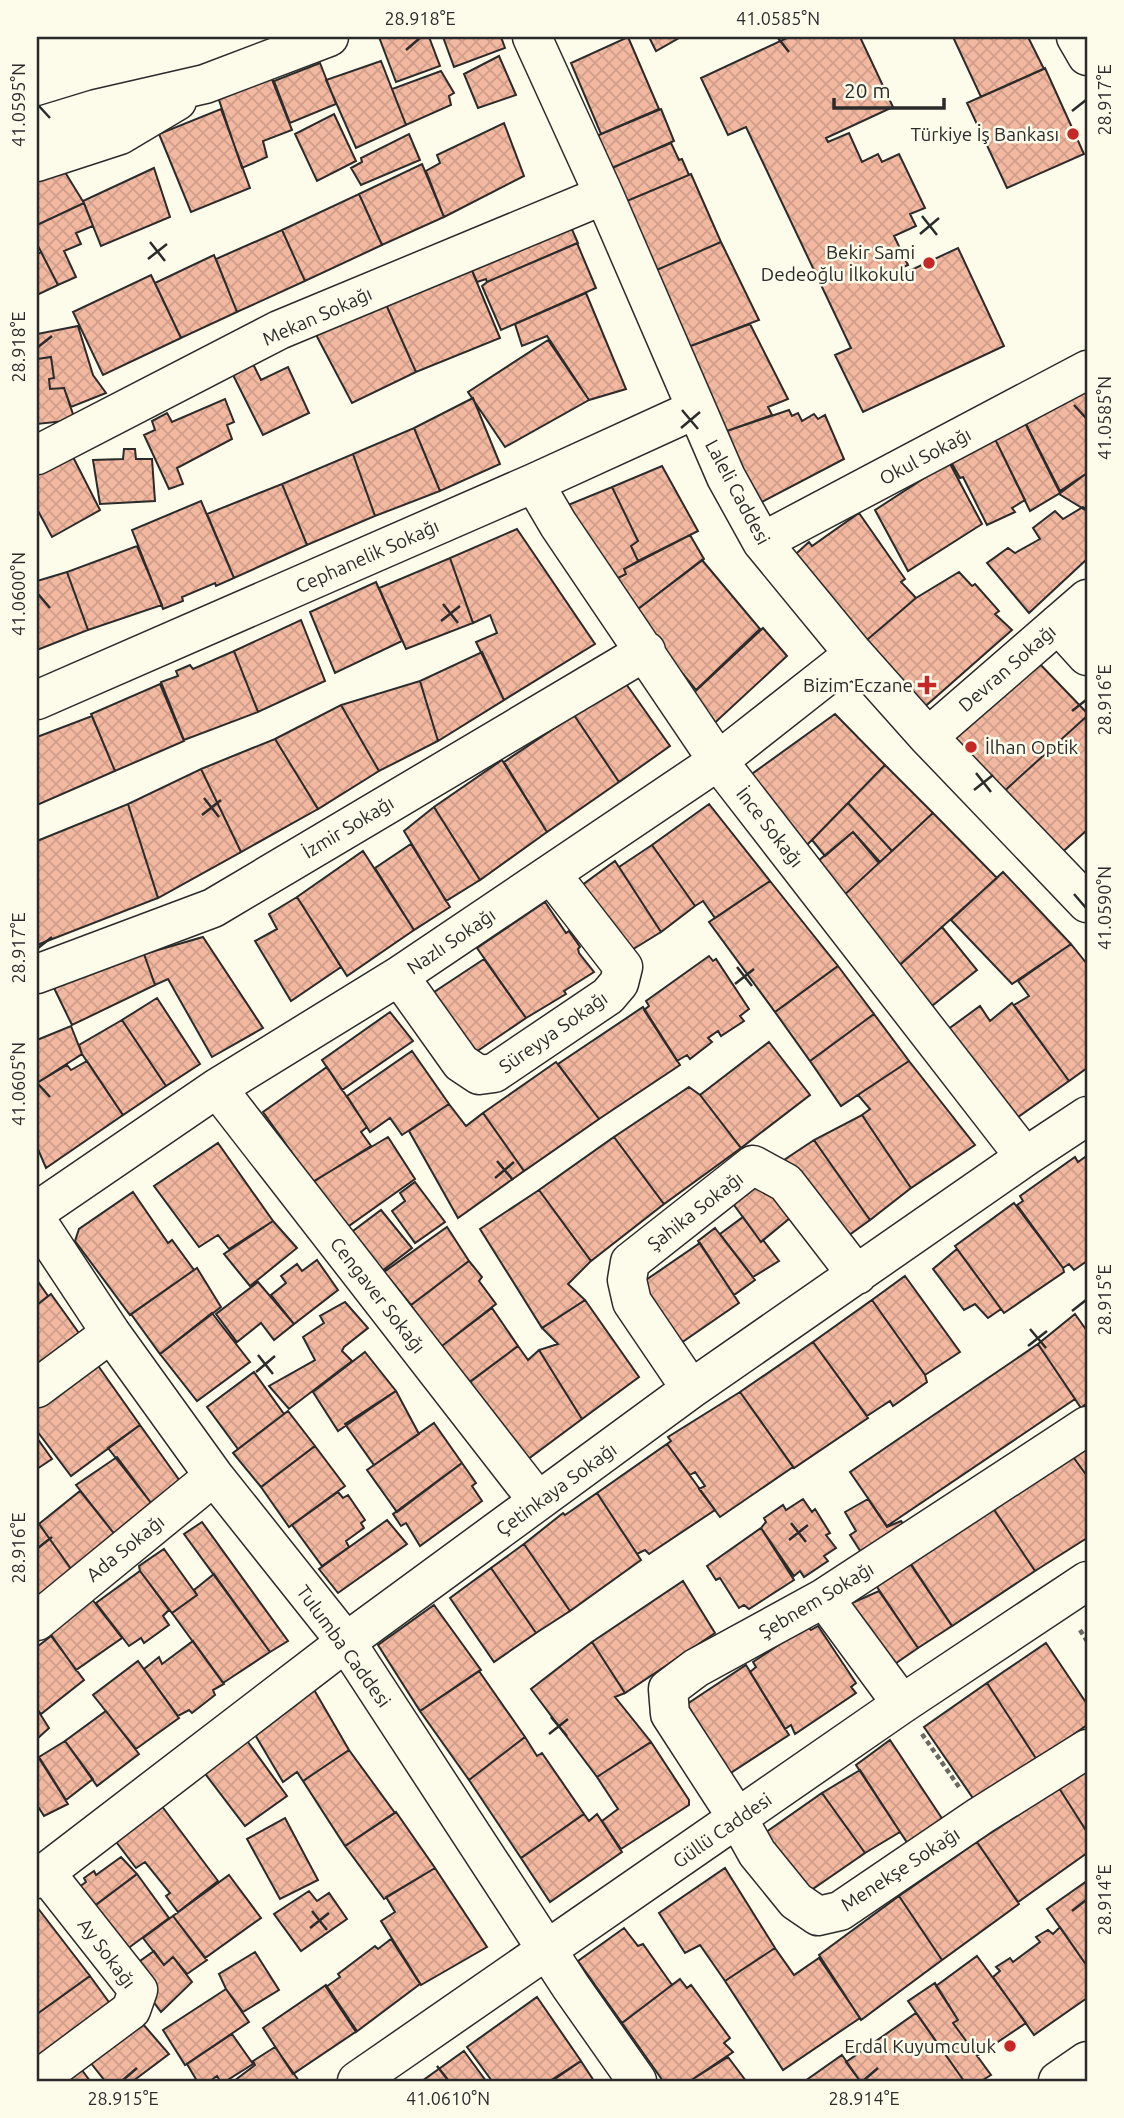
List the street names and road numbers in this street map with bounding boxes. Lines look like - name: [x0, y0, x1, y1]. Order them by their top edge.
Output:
- street label: Mekan Sokağı: [259, 282, 375, 350]
- street label: Okul Sokağı: [875, 423, 975, 489]
- street label: Laleli Caddesi: [701, 436, 775, 548]
- street label: Cephanelik Sokağı: [292, 514, 442, 598]
- street label: Devran Sokağı: [954, 620, 1060, 716]
- street label: İnce Sokağı: [732, 783, 808, 871]
- street label: İzmir Sokağı: [299, 791, 397, 863]
- street label: Nazlı Sokağı: [403, 903, 499, 979]
- street label: Süreyya Sokağı: [495, 987, 611, 1077]
- street label: Şahika Sokağı: [643, 1167, 747, 1255]
- street label: Cengaver Sokağı: [326, 1233, 430, 1357]
- street label: Çetinkaya Sokağı: [491, 1438, 621, 1540]
- street label: Ada Sokağı: [82, 1510, 168, 1586]
- street label: Şebnem Sokağı: [755, 1557, 877, 1643]
- street label: Tulumba Caddesi: [292, 1581, 396, 1711]
- street label: Güllü Caddesi: [668, 1788, 776, 1872]
- street label: Menekşe Sokağı: [837, 1822, 963, 1916]
- street label: Ay Sokağı: [74, 1914, 140, 1992]

